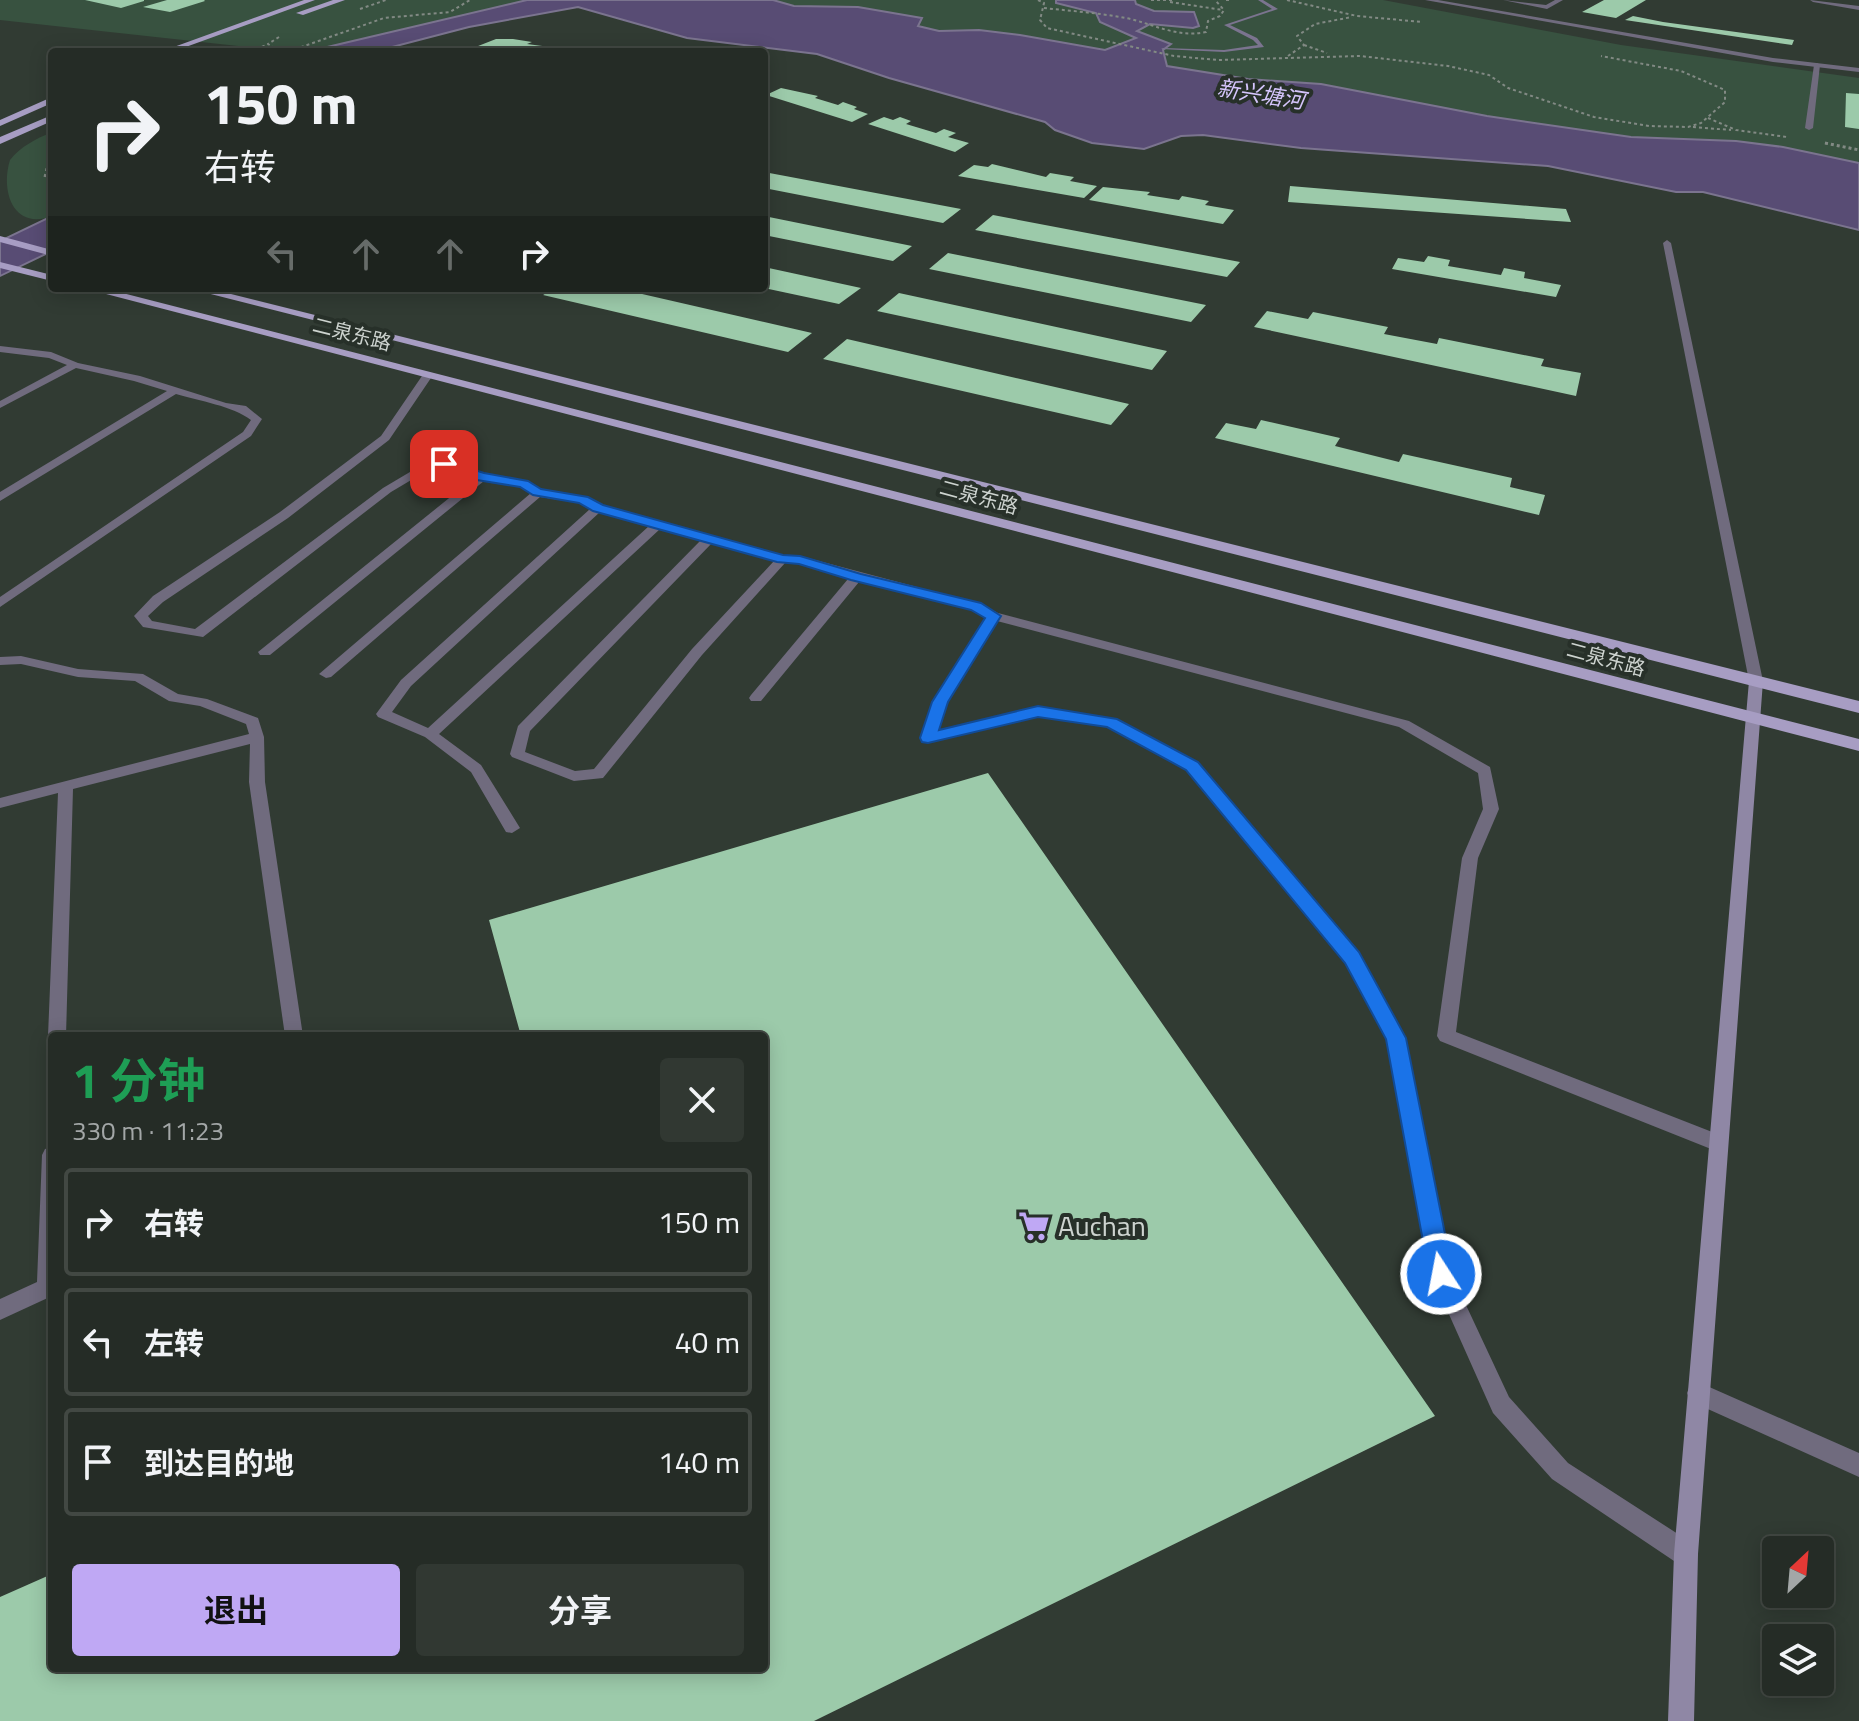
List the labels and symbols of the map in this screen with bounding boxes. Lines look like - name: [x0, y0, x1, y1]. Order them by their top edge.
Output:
- water label: 新兴塘河: [1215, 70, 1311, 118]
- street label: 二泉东路: [310, 309, 395, 358]
- pin: [410, 430, 478, 498]
- street label: 二泉东路: [936, 471, 1022, 522]
- street label: 二泉东路: [1563, 633, 1649, 684]
- place label: Auchan: [1058, 1204, 1146, 1247]
- supermarket icon: Auchan: [1017, 1209, 1051, 1243]
- position arrow: [1399, 1232, 1483, 1316]
- north arrow: [1762, 1536, 1834, 1608]

